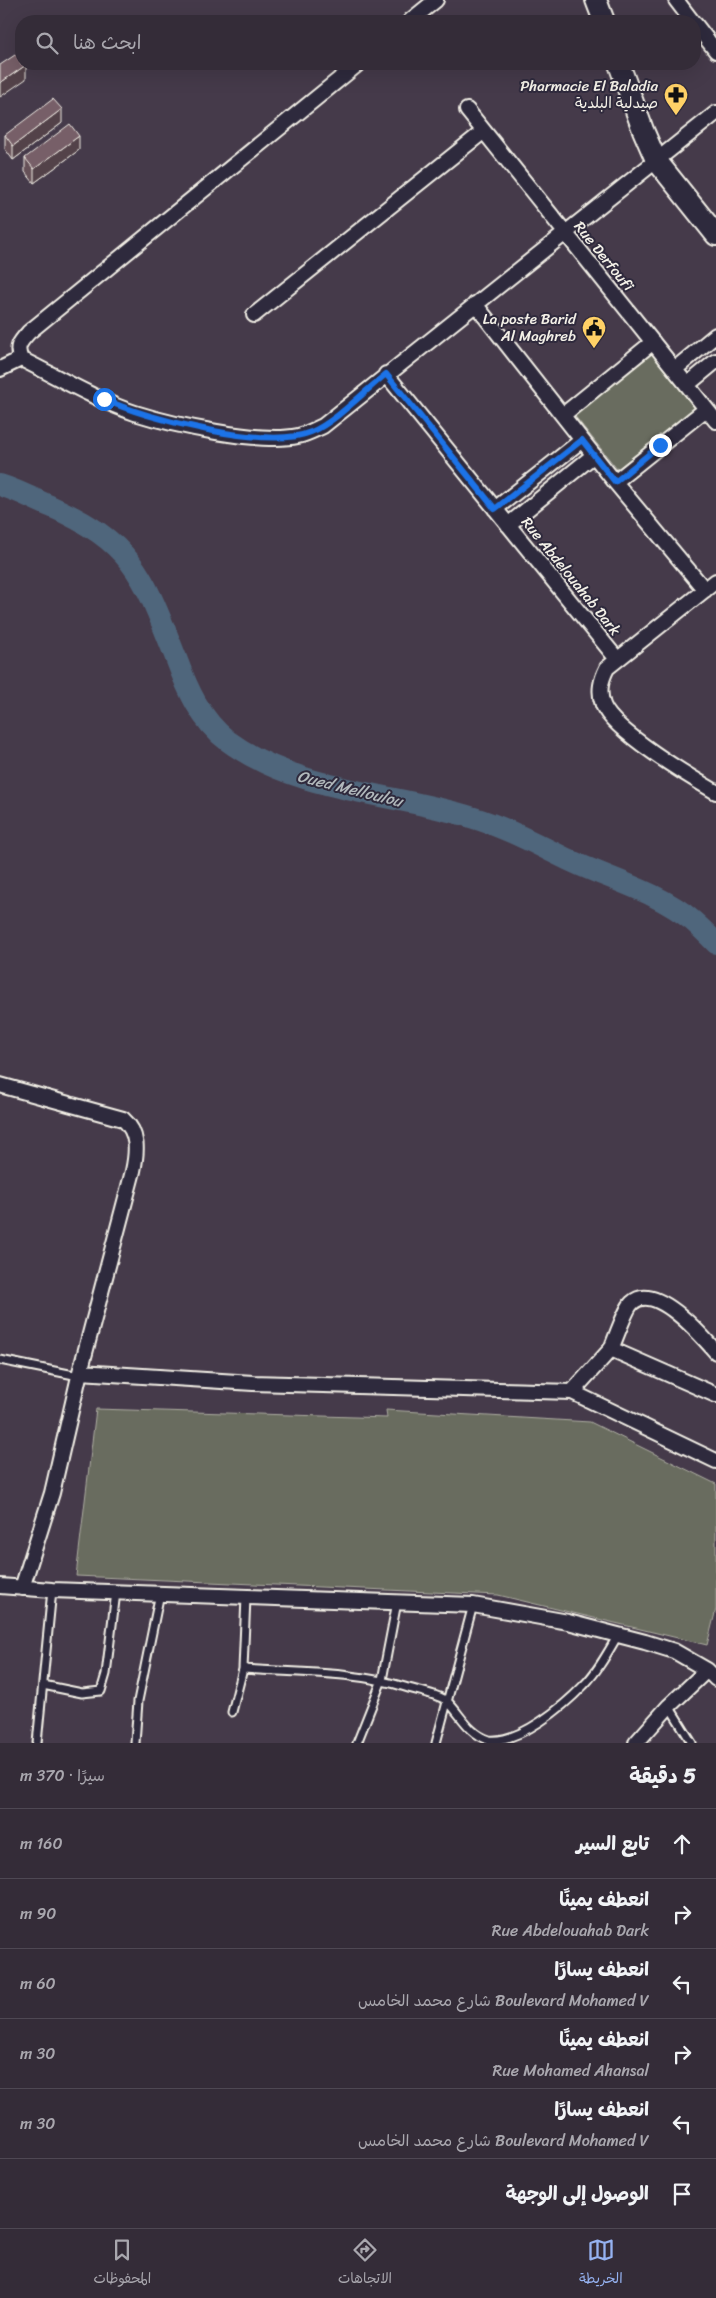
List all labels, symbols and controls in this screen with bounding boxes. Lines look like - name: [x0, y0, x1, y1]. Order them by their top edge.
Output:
- search box: [15, 15, 701, 70]
- text: ابحث هنا: [73, 26, 141, 59]
- icon: search: [33, 29, 61, 57]
- place label: Pharmacie El Baladia صيدلية البلدية: [520, 73, 658, 116]
- pharmacy icon: Pharmacie El Baladia صيدلية البلدية: [663, 82, 689, 116]
- street label: Rue Derfoufi: [567, 215, 641, 298]
- place label: La poste Barid Al Maghreb: [483, 306, 577, 349]
- public building icon: La poste Barid Al Maghreb: [581, 315, 607, 349]
- route start: [93, 388, 116, 411]
- route end: [649, 434, 672, 457]
- street label: Rue Abdelouahab Dark: [515, 511, 628, 642]
- water label: Oued Melloulou: [294, 761, 408, 816]
- text: 5 دقيقة: [629, 1757, 696, 1795]
- text: سيرًا · 370 m: [20, 1761, 105, 1790]
- text: تابع السير: [576, 1827, 649, 1860]
- text: 160 m: [20, 1829, 63, 1858]
- icon: ahead: [668, 1830, 696, 1858]
- text: انعطف يمينًا: [559, 1883, 649, 1916]
- text: 90 m: [20, 1899, 56, 1928]
- icon: right: [668, 1900, 696, 1928]
- text: Rue Abdelouahab Dark: [492, 1916, 649, 1945]
- text: انعطف يسارًا: [554, 1953, 649, 1986]
- text: 60 m: [20, 1969, 56, 1998]
- icon: left: [668, 1970, 696, 1998]
- text: Boulevard Mohamed V شارع محمد الخامس: [358, 1986, 649, 2015]
- text: انعطف يمينًا: [559, 2023, 649, 2056]
- text: 30 m: [20, 2039, 55, 2068]
- icon: right: [668, 2040, 696, 2068]
- text: Rue Mohamed Ahansal: [493, 2056, 649, 2085]
- text: انعطف يسارًا: [554, 2093, 649, 2126]
- text: 30 m: [20, 2109, 55, 2138]
- icon: left: [668, 2110, 696, 2138]
- text: Boulevard Mohamed V شارع محمد الخامس: [358, 2126, 649, 2155]
- text: الوصول إلى الوجهة: [506, 2177, 649, 2210]
- icon: arrive: [668, 2180, 696, 2208]
- tab: المحفوظات: [93, 2236, 151, 2291]
- tab: الاتجاهات: [338, 2236, 392, 2291]
- tab: الخريطة: [579, 2236, 623, 2291]

